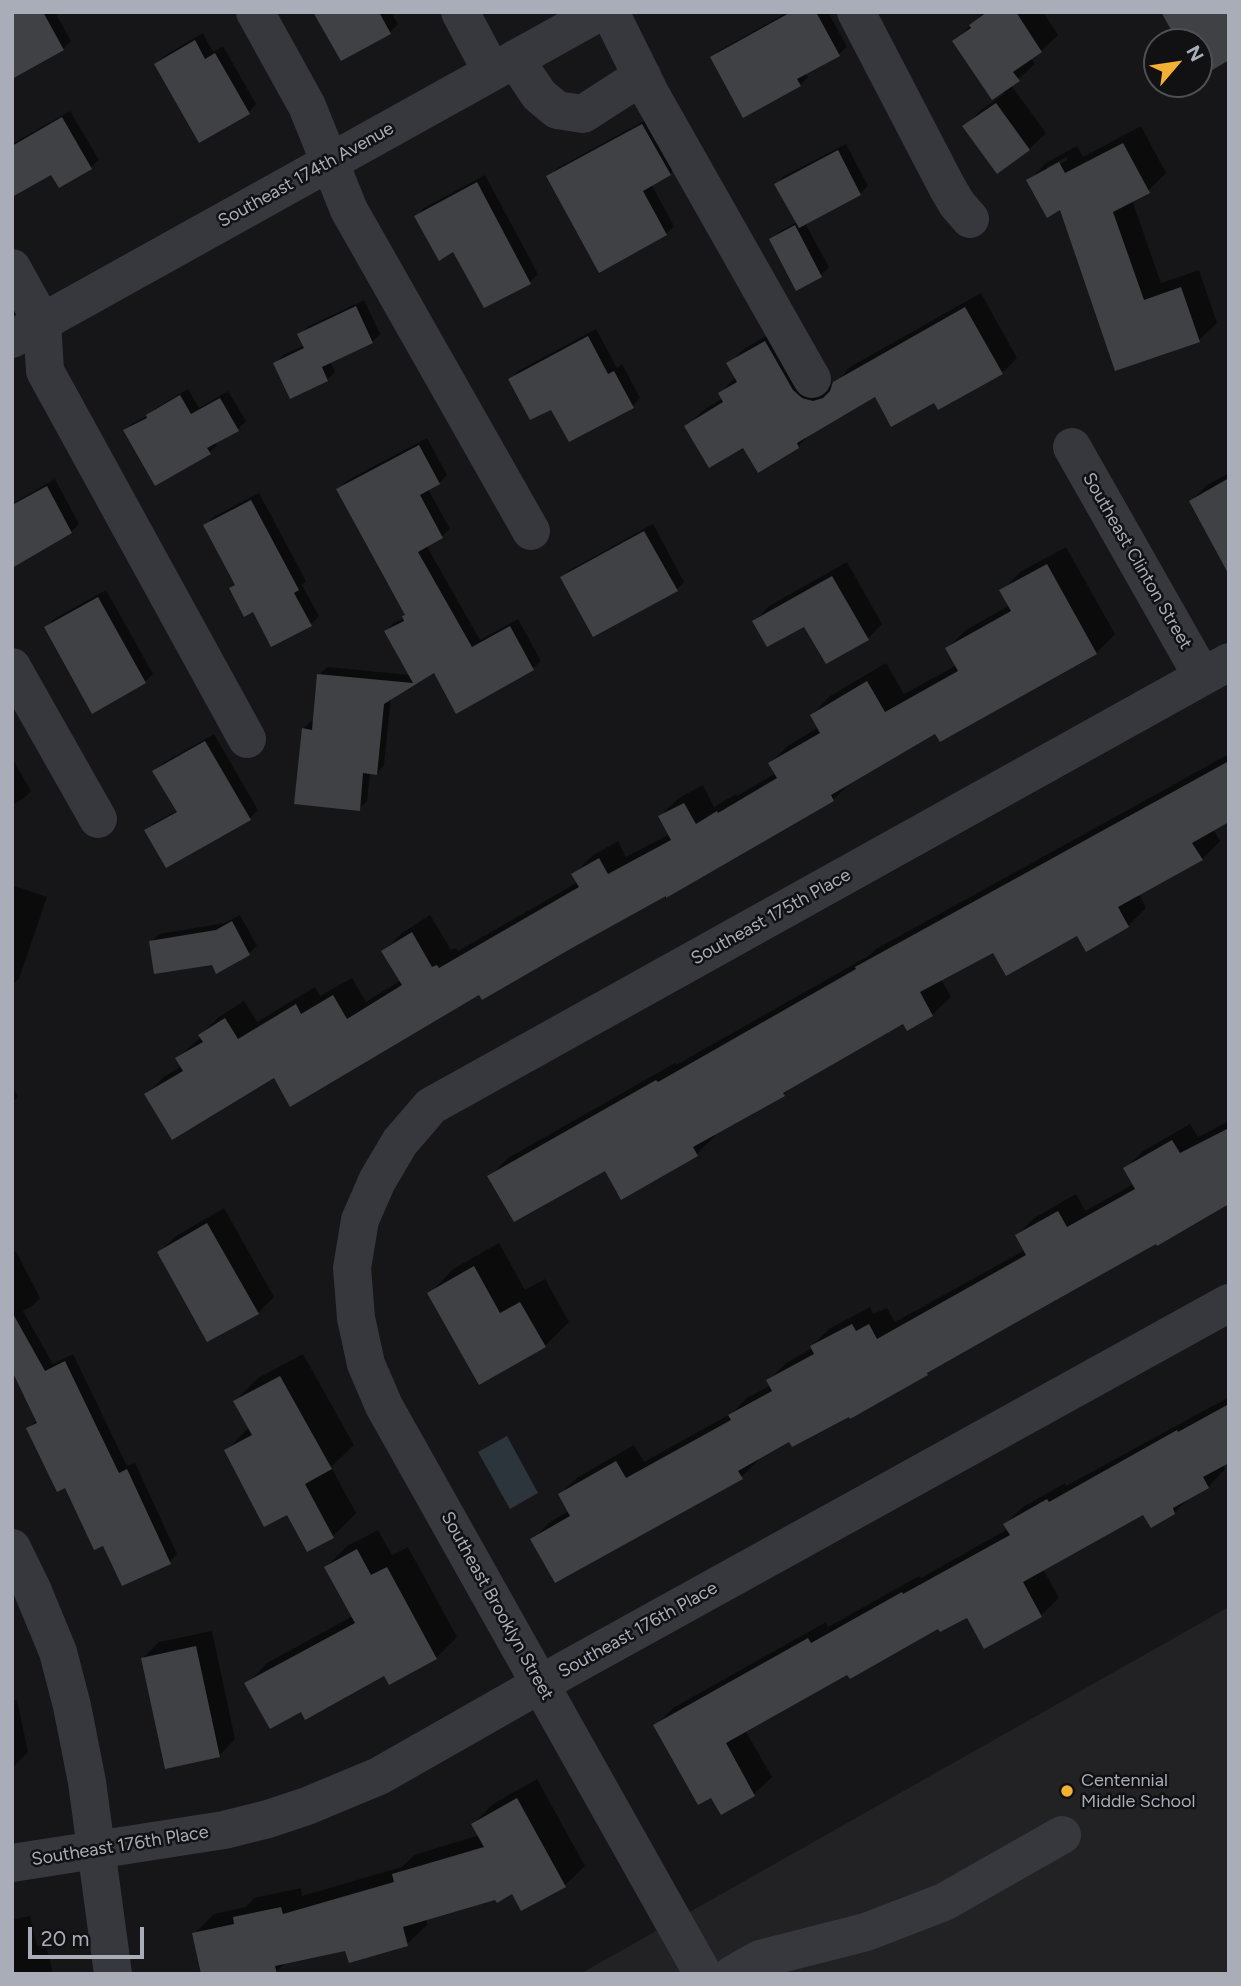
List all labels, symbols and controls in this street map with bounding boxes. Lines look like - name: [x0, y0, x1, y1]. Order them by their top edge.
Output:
- north arrow: [1143, 28, 1213, 98]
- text: N: [1181, 42, 1209, 66]
- street label: Southeast 174th Avenue: [214, 118, 398, 232]
- street label: Southeast Clinton Street: [1078, 469, 1196, 653]
- street label: Southeast 175th Place: [688, 864, 854, 970]
- street label: Southeast Brooklyn Street: [436, 1508, 558, 1704]
- street label: Southeast 176th Place: [555, 1577, 721, 1683]
- place label: Centennial Middle School: [1081, 1770, 1195, 1812]
- marker: Centennial Middle School: [1059, 1783, 1075, 1799]
- street label: Southeast 176th Place: [30, 1821, 210, 1871]
- scale bar: [32, 1912, 147, 1956]
- text: 20 m: [41, 1926, 89, 1951]

